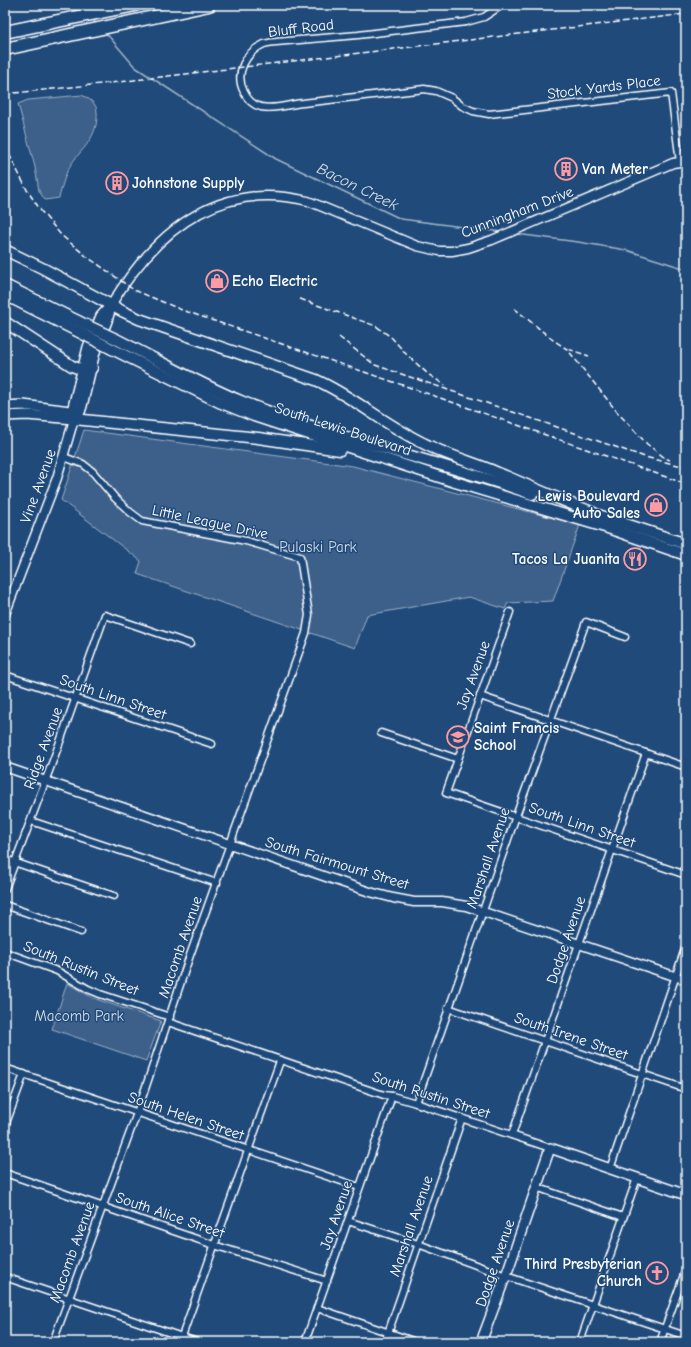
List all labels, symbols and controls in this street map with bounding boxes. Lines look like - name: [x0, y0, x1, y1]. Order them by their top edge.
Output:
- street label: Bluff Road: [267, 15, 335, 41]
- street label: Stock Yards Place: [546, 71, 662, 103]
- building icon: Van Meter: [553, 156, 579, 182]
- water label: Bacon Creek: [314, 159, 401, 214]
- place label: Van Meter: [582, 160, 648, 178]
- building icon: Johnstone Supply: [104, 170, 130, 196]
- place label: Johnstone Supply: [132, 174, 245, 192]
- street label: Cunningham Drive: [458, 182, 576, 242]
- shop icon: Echo Electric: [204, 268, 230, 294]
- place label: Echo Electric: [232, 272, 317, 290]
- street label: South Lewis Boulevard: [272, 398, 414, 460]
- street label: Vine Avenue: [16, 446, 60, 526]
- place label: Lewis Boulevard Auto Sales: [538, 487, 640, 522]
- shop icon: Lewis Boulevard Auto Sales: [643, 492, 669, 518]
- street label: Little League Drive: [150, 501, 270, 543]
- park label: Pulaski Park: [279, 538, 358, 556]
- restaurant icon: Tacos La Juanita: [622, 546, 648, 572]
- place label: Tacos La Juanita: [512, 550, 620, 568]
- street label: Jay Avenue: [452, 638, 494, 712]
- street label: South Linn Street: [57, 670, 169, 724]
- street label: Ridge Avenue: [20, 704, 66, 792]
- place label: Saint Francis School: [474, 719, 559, 754]
- school or university icon: Saint Francis School: [445, 724, 471, 750]
- street label: South Linn Street: [526, 798, 638, 852]
- street label: Marshall Avenue: [462, 805, 514, 911]
- street label: South Fairmount Street: [263, 833, 412, 894]
- street label: Macomb Avenue: [154, 893, 206, 1000]
- street label: Dodge Avenue: [543, 893, 590, 986]
- street label: South Rustin Street: [21, 937, 142, 1000]
- park label: Macomb Park: [34, 1007, 125, 1025]
- street label: South Irene Street: [512, 1008, 631, 1064]
- street label: South Rustin Street: [370, 1067, 493, 1123]
- street label: South Helen Street: [126, 1088, 247, 1144]
- street label: Marshall Avenue: [385, 1173, 437, 1279]
- street label: Jay Avenue: [316, 1178, 356, 1252]
- street label: South Alice Street: [113, 1188, 227, 1242]
- street label: Macomb Avenue: [45, 1198, 99, 1305]
- street label: Dodge Avenue: [472, 1216, 519, 1309]
- place label: Third Presbyterian Church: [524, 1255, 642, 1290]
- church icon: Third Presbyterian Church: [644, 1260, 670, 1286]

